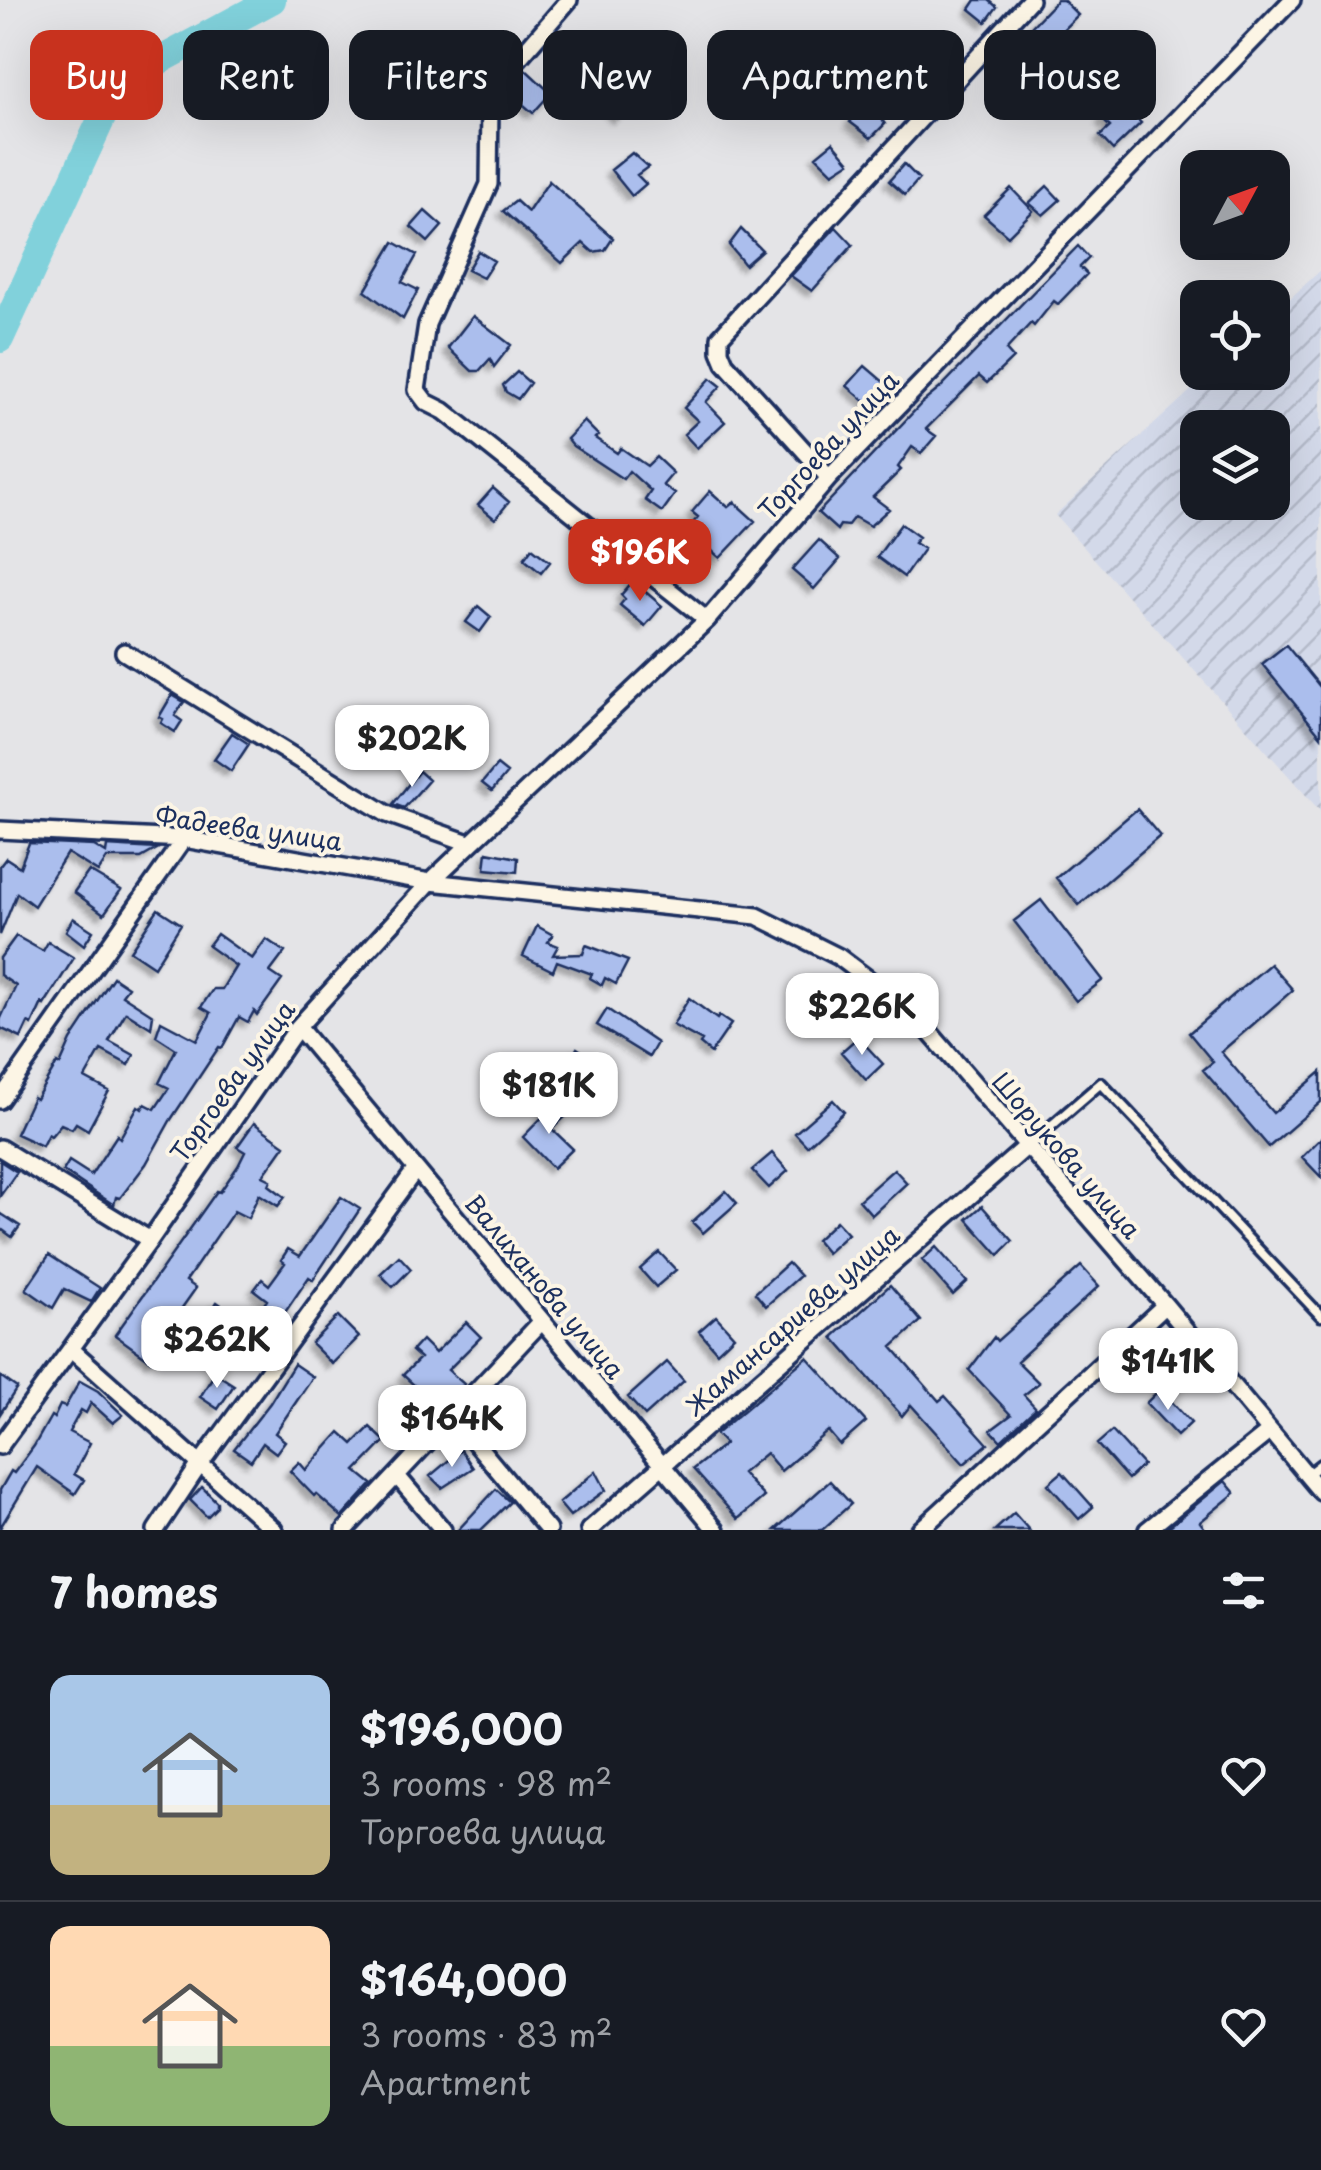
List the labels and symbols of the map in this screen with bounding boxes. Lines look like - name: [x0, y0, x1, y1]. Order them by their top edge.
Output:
- north arrow: [1180, 150, 1290, 260]
- street label: Торгоева улица: [749, 362, 907, 528]
- pin: $196K: [570, 519, 710, 604]
- pin: $202K: [342, 705, 482, 790]
- street label: Фадеева улица: [153, 796, 345, 860]
- pin: $226K: [792, 973, 932, 1058]
- street label: Торгоева улица: [160, 992, 304, 1170]
- pin: $181K: [479, 1052, 619, 1137]
- street label: Шорукова улица: [984, 1063, 1150, 1247]
- street label: Валиханова улица: [456, 1185, 634, 1387]
- street label: Жамансариева улица: [676, 1216, 908, 1424]
- pin: $262K: [147, 1306, 287, 1391]
- pin: $141K: [1098, 1328, 1238, 1413]
- pin: $164K: [382, 1385, 522, 1470]

